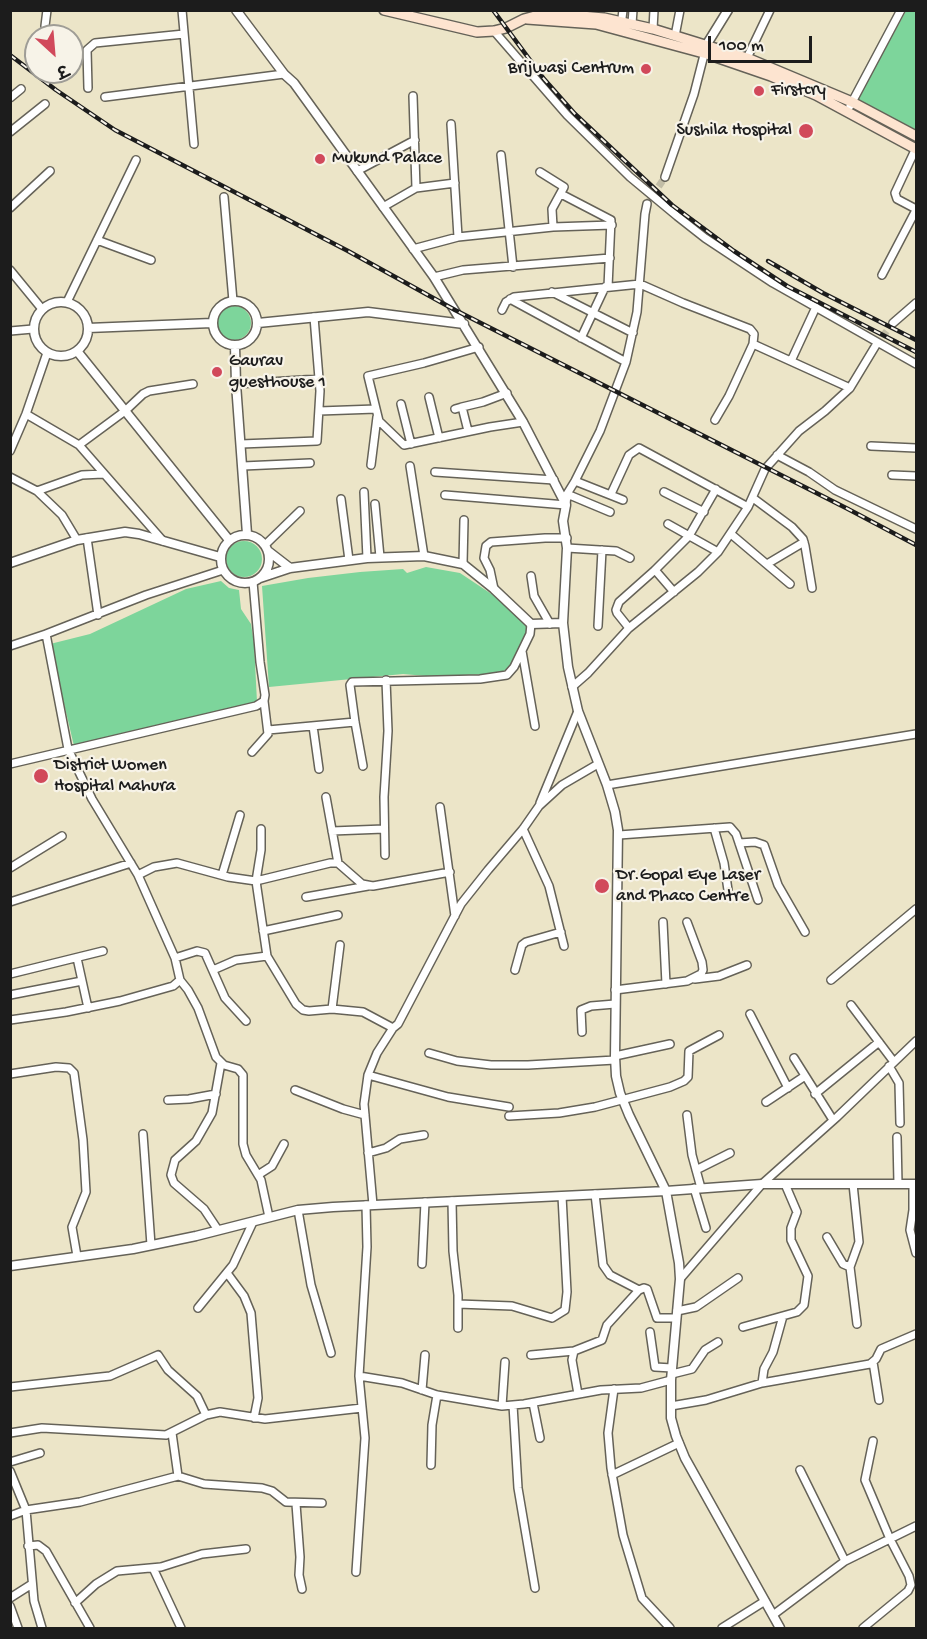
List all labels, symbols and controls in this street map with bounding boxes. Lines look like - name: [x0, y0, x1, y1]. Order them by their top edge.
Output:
- north arrow: [24, 24, 84, 84]
- scale bar: [711, 24, 814, 62]
- text: 100 m: [719, 36, 764, 57]
- text: उ: [52, 58, 70, 80]
- place label: Brijwasi Centrum: [508, 58, 634, 80]
- marker: Brijwasi Centrum: [639, 62, 653, 76]
- place label: Firstcry: [771, 80, 826, 102]
- marker: Firstcry: [752, 84, 766, 98]
- place label: Sushila Hospital: [676, 120, 792, 142]
- marker: Sushila Hospital: [797, 122, 815, 140]
- place label: Mukund Palace: [332, 148, 442, 170]
- marker: Mukund Palace: [313, 152, 327, 166]
- place label: Gaurav guesthouse 1: [229, 351, 326, 394]
- marker: Gaurav guesthouse 1: [210, 365, 224, 379]
- place label: District Women Hospital Mahura: [54, 755, 176, 798]
- marker: District Women Hospital Mahura: [32, 767, 50, 785]
- place label: Dr.Gopal Eye Laser and Phaco Centre: [616, 865, 760, 908]
- marker: Dr.Gopal Eye Laser and Phaco Centre: [593, 877, 611, 895]

